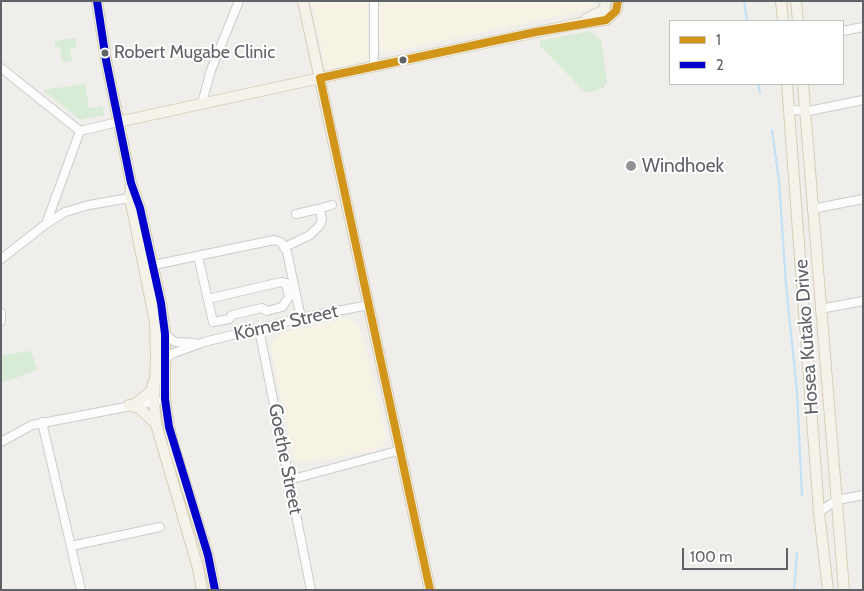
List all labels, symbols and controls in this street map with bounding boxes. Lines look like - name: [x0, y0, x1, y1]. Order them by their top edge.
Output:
- legend: [669, 20, 844, 85]
- text: 1: [716, 31, 721, 49]
- place label: Robert Mugabe Clinic: [114, 42, 275, 64]
- marker: Robert Mugabe Clinic: [100, 48, 110, 58]
- unlabelled marker: [398, 55, 408, 65]
- text: 2: [716, 56, 724, 74]
- place label: Windhoek: [642, 155, 724, 177]
- marker: Windhoek: [624, 159, 638, 173]
- street label: Hosea Kutako Drive: [790, 258, 824, 416]
- street label: Körner Street: [232, 300, 340, 346]
- street label: Goethe Street: [263, 402, 307, 516]
- scale bar: [684, 538, 790, 570]
- text: 100 m: [690, 548, 732, 566]

